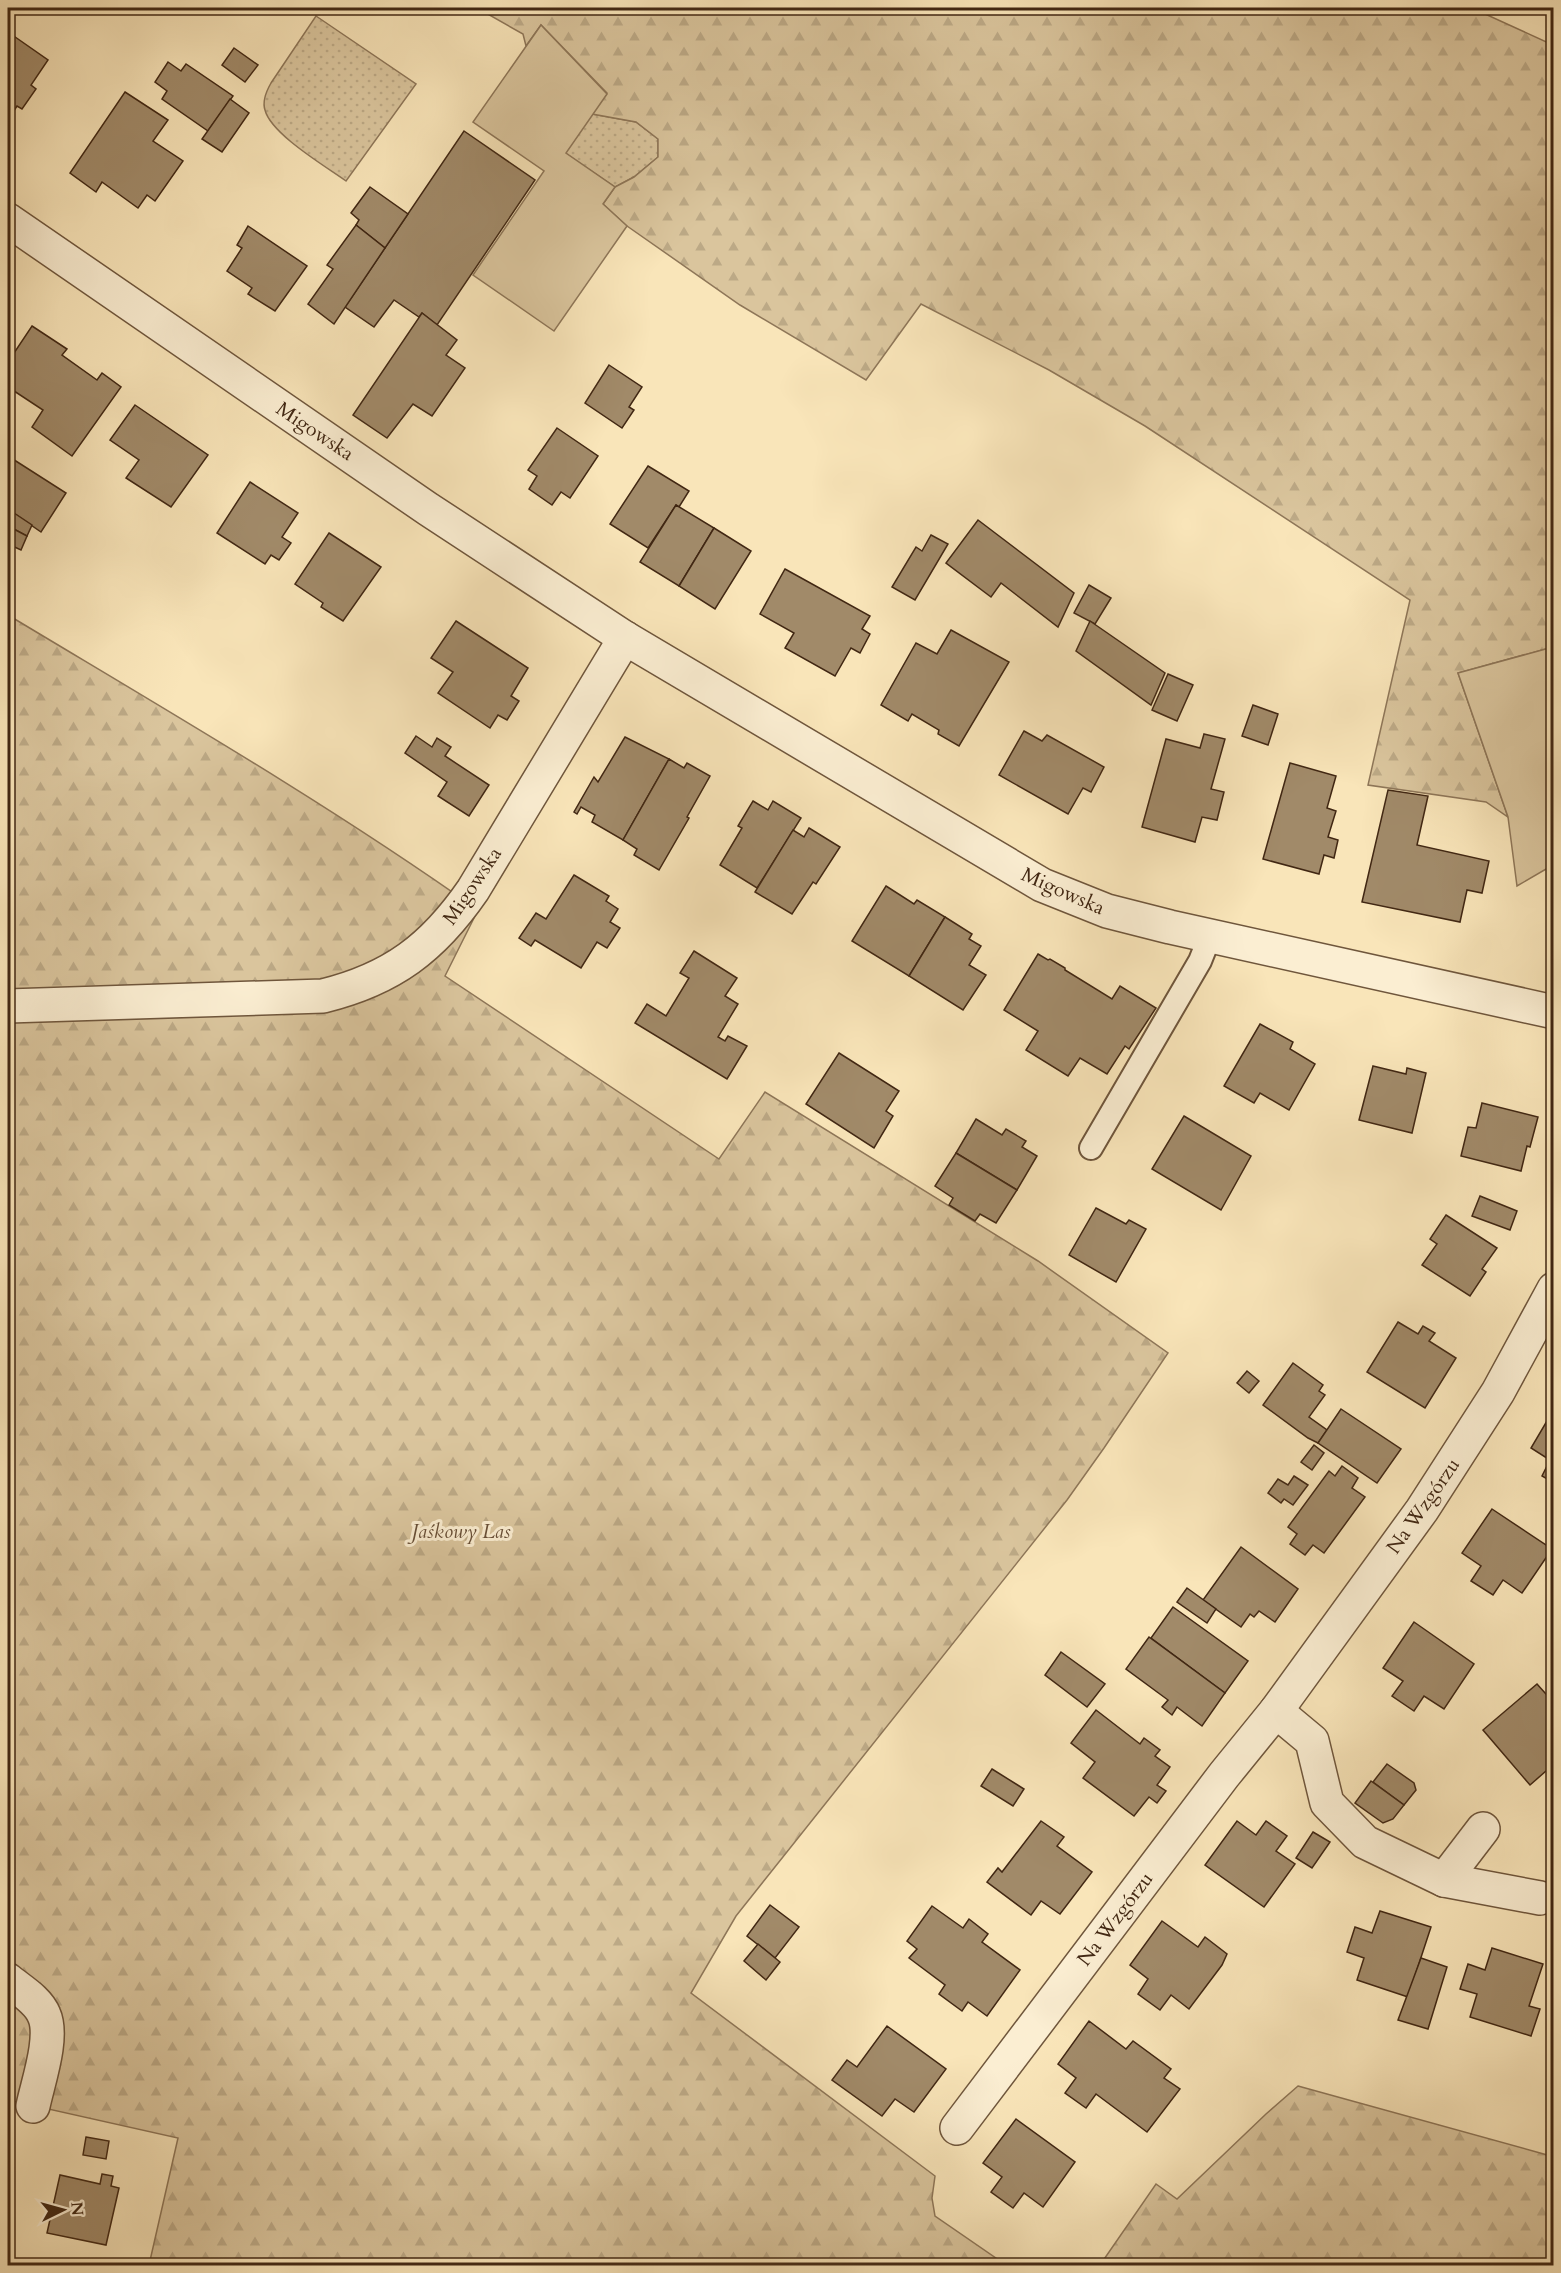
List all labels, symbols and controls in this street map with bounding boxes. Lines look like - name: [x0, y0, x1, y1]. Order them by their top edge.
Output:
- street label: Migowska: [271, 395, 360, 467]
- street label: Migowska: [436, 841, 508, 930]
- street label: Migowska: [1017, 861, 1109, 921]
- street label: Na Wzgórzu: [1380, 1453, 1466, 1559]
- park label: Jaśkowy Las: [406, 1518, 511, 1545]
- street label: Na Wzgórzu: [1071, 1866, 1159, 1972]
- north arrow: [33, 2180, 93, 2240]
- text: N: [65, 2201, 89, 2217]

